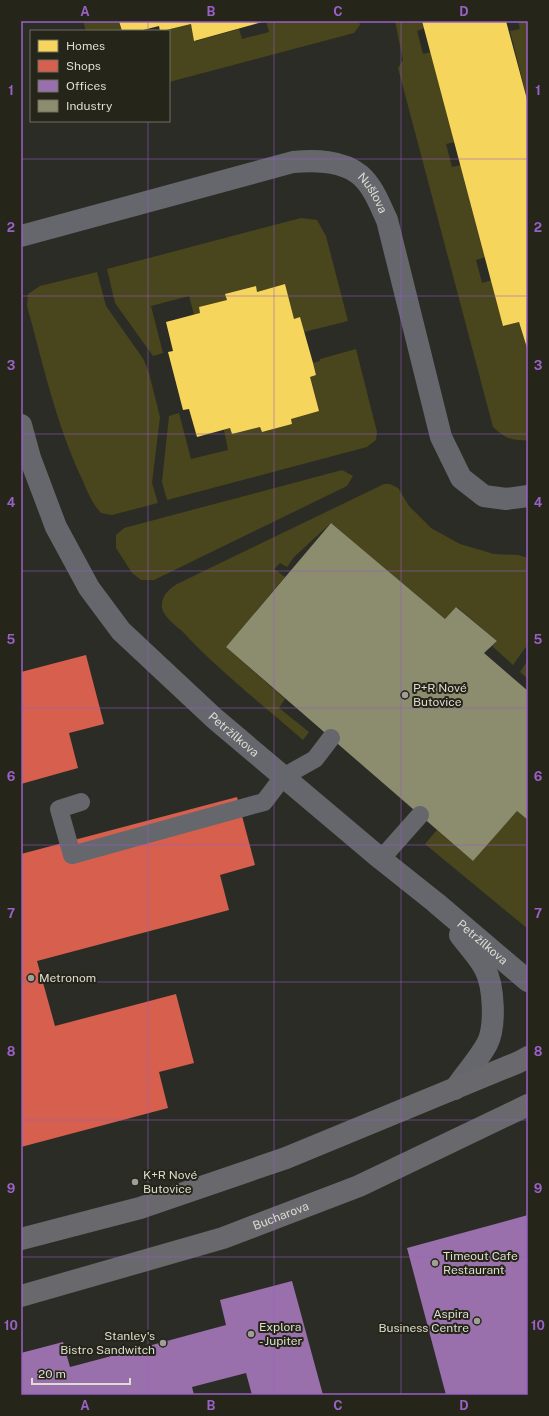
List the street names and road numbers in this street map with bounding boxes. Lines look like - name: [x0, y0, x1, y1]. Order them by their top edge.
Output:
- street label: Nušlova: [355, 170, 390, 216]
- street label: Petržílkova: [206, 709, 262, 760]
- street label: Petržílkova: [454, 917, 510, 968]
- street label: Bucharova: [251, 1199, 311, 1233]

